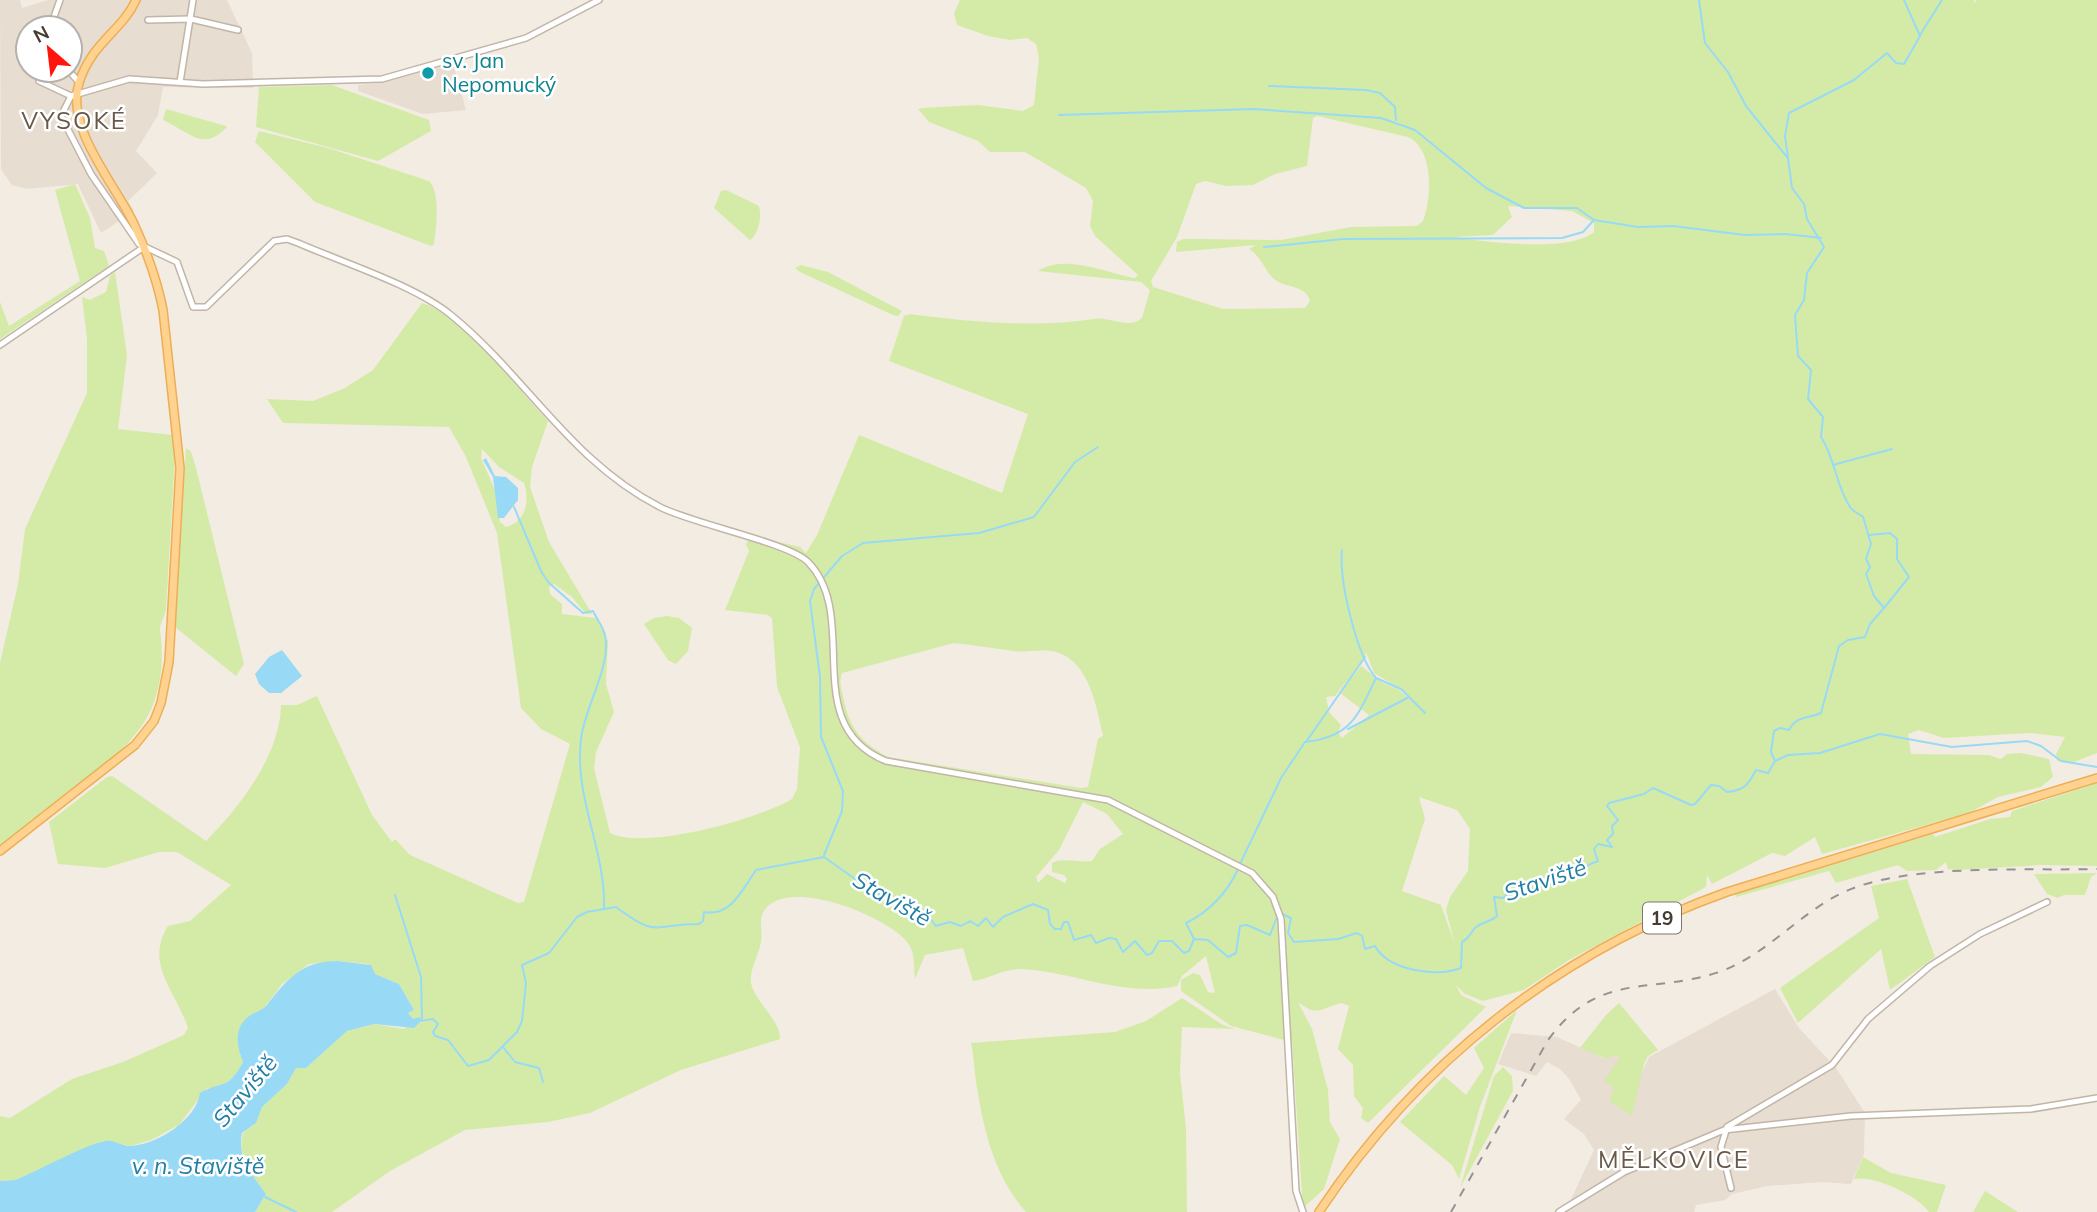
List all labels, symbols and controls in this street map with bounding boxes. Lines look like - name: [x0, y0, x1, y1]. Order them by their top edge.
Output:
- north arrow: [14, 14, 84, 84]
- text: N: [29, 20, 53, 48]
- place label: sv. Jan Nepomucký: [442, 47, 556, 97]
- marker: sv. Jan Nepomucký: [420, 65, 436, 81]
- district label: VYSOKÉ: [21, 105, 127, 135]
- water label: Staviště: [1500, 852, 1590, 907]
- water label: Staviště: [848, 865, 937, 932]
- road number: 19: [1643, 902, 1681, 934]
- water label: Staviště: [206, 1049, 283, 1133]
- district label: MĚLKOVICE: [1598, 1144, 1750, 1174]
- water label: v. n. Staviště: [132, 1151, 264, 1180]

